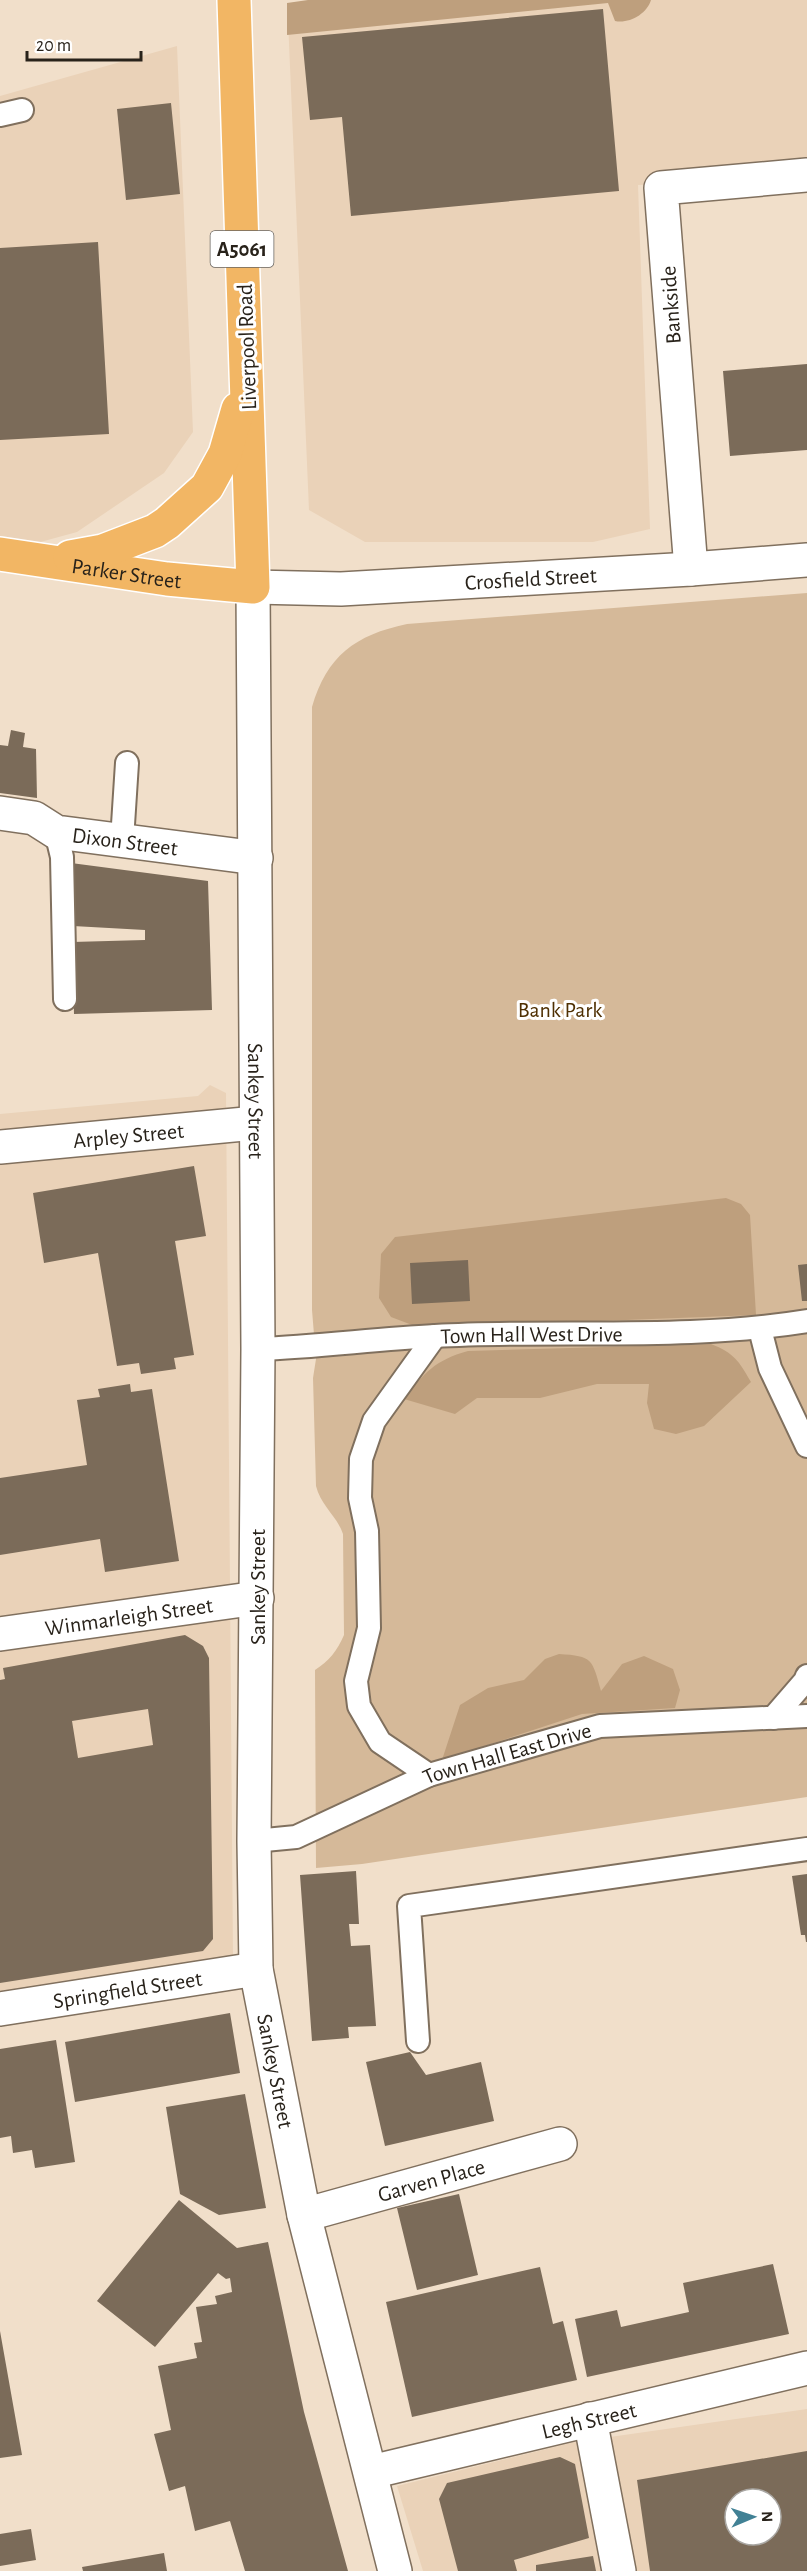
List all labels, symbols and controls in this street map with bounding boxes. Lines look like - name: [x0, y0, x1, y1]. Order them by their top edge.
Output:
- scale bar: [27, 24, 141, 62]
- text: 20 m: [36, 37, 71, 55]
- road number: A5061: [210, 231, 274, 267]
- street label: Bankside: [657, 265, 685, 345]
- street label: Liverpool Road: [234, 283, 260, 410]
- street label: Parker Street: [70, 555, 182, 592]
- street label: Crosfield Street: [464, 564, 597, 594]
- street label: Dixon Street: [71, 824, 179, 860]
- park label: Bank Park: [518, 999, 602, 1021]
- street label: Sankey Street: [244, 1043, 267, 1159]
- street label: Arpley Street: [72, 1120, 185, 1152]
- street label: Town Hall West Drive: [440, 1323, 623, 1348]
- street label: Sankey Street: [247, 1529, 269, 1645]
- street label: Winmarleigh Street: [43, 1594, 214, 1640]
- street label: Town Hall East Drive: [419, 1719, 594, 1788]
- street label: Springfield Street: [52, 1968, 204, 2013]
- street label: Sankey Street: [253, 2012, 297, 2130]
- street label: Garven Place: [375, 2155, 487, 2206]
- street label: Legh Street: [540, 2399, 639, 2443]
- north arrow: [723, 2487, 783, 2547]
- text: N: [759, 2511, 775, 2522]

